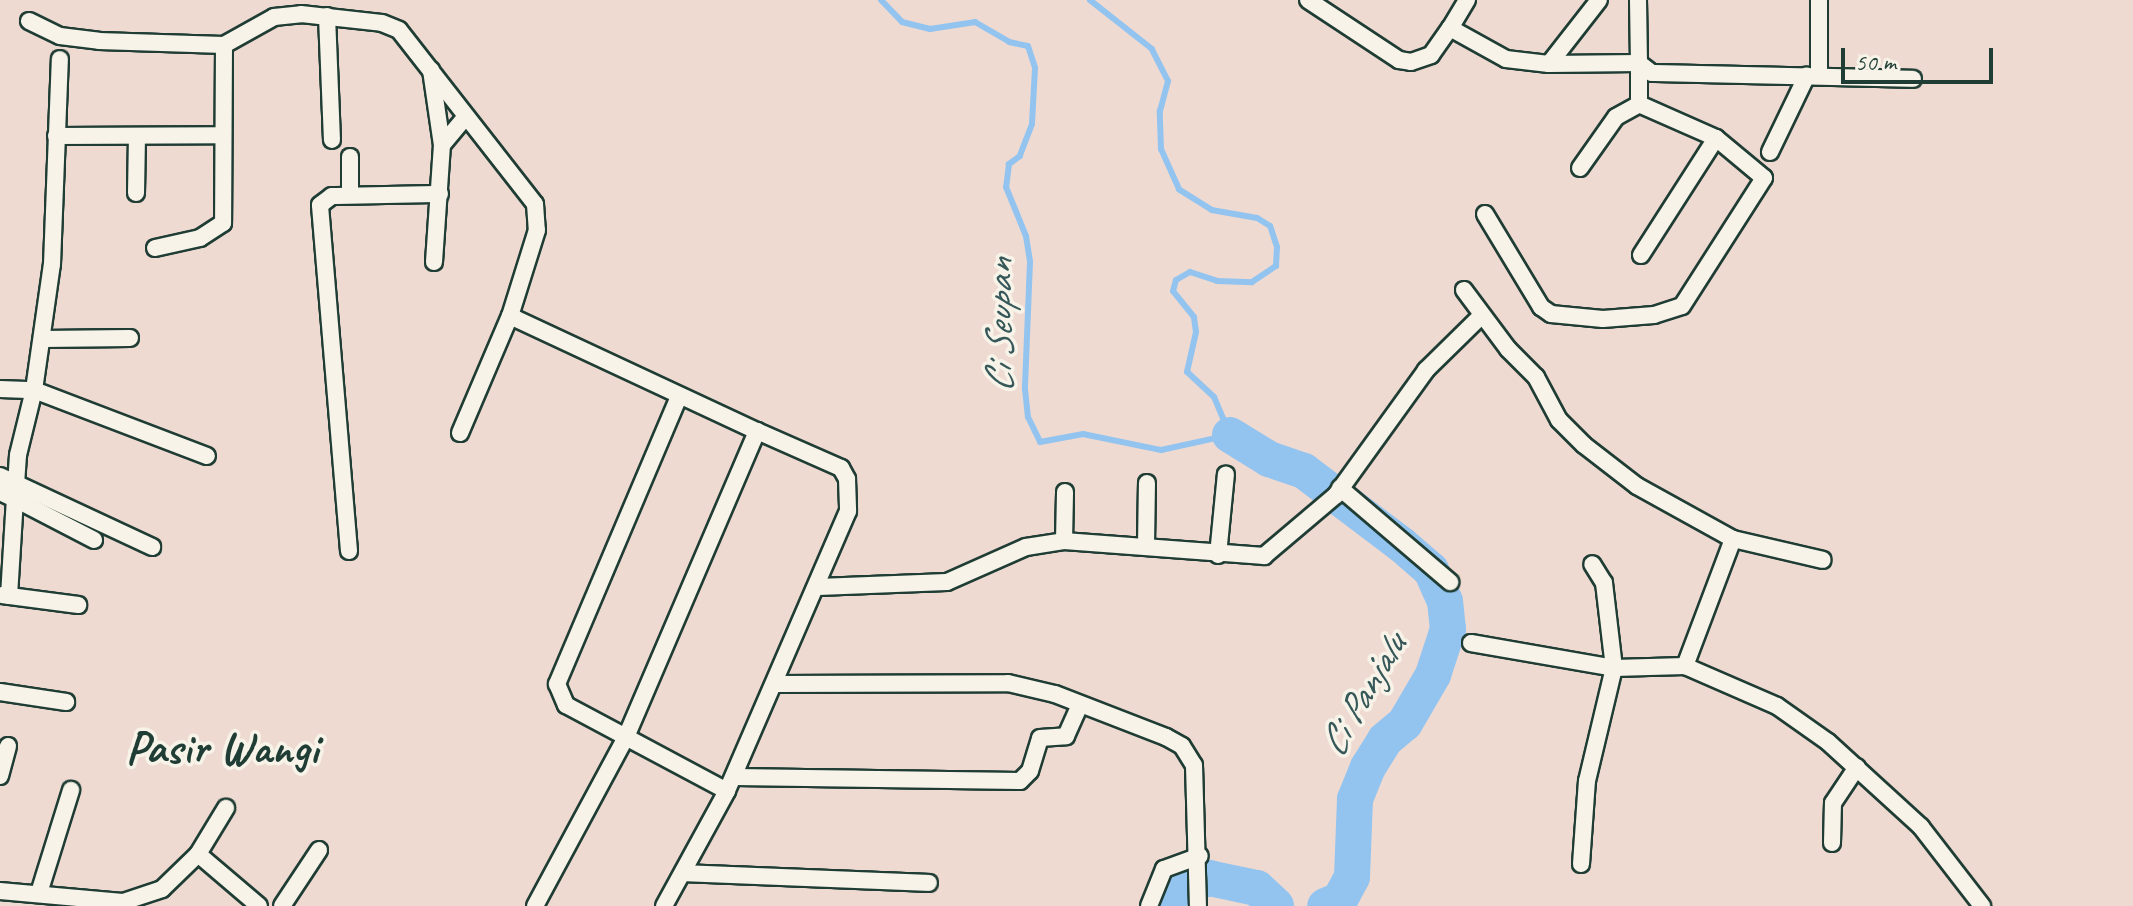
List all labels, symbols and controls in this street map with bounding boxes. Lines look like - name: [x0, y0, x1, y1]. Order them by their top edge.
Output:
- scale bar: [1845, 32, 1997, 82]
- text: 50 m: [1855, 47, 1896, 77]
- water label: Ci Seupan: [975, 260, 1023, 392]
- water label: Ci Panjalu: [1308, 625, 1416, 765]
- district label: Pasir Wangi: [125, 720, 319, 776]

